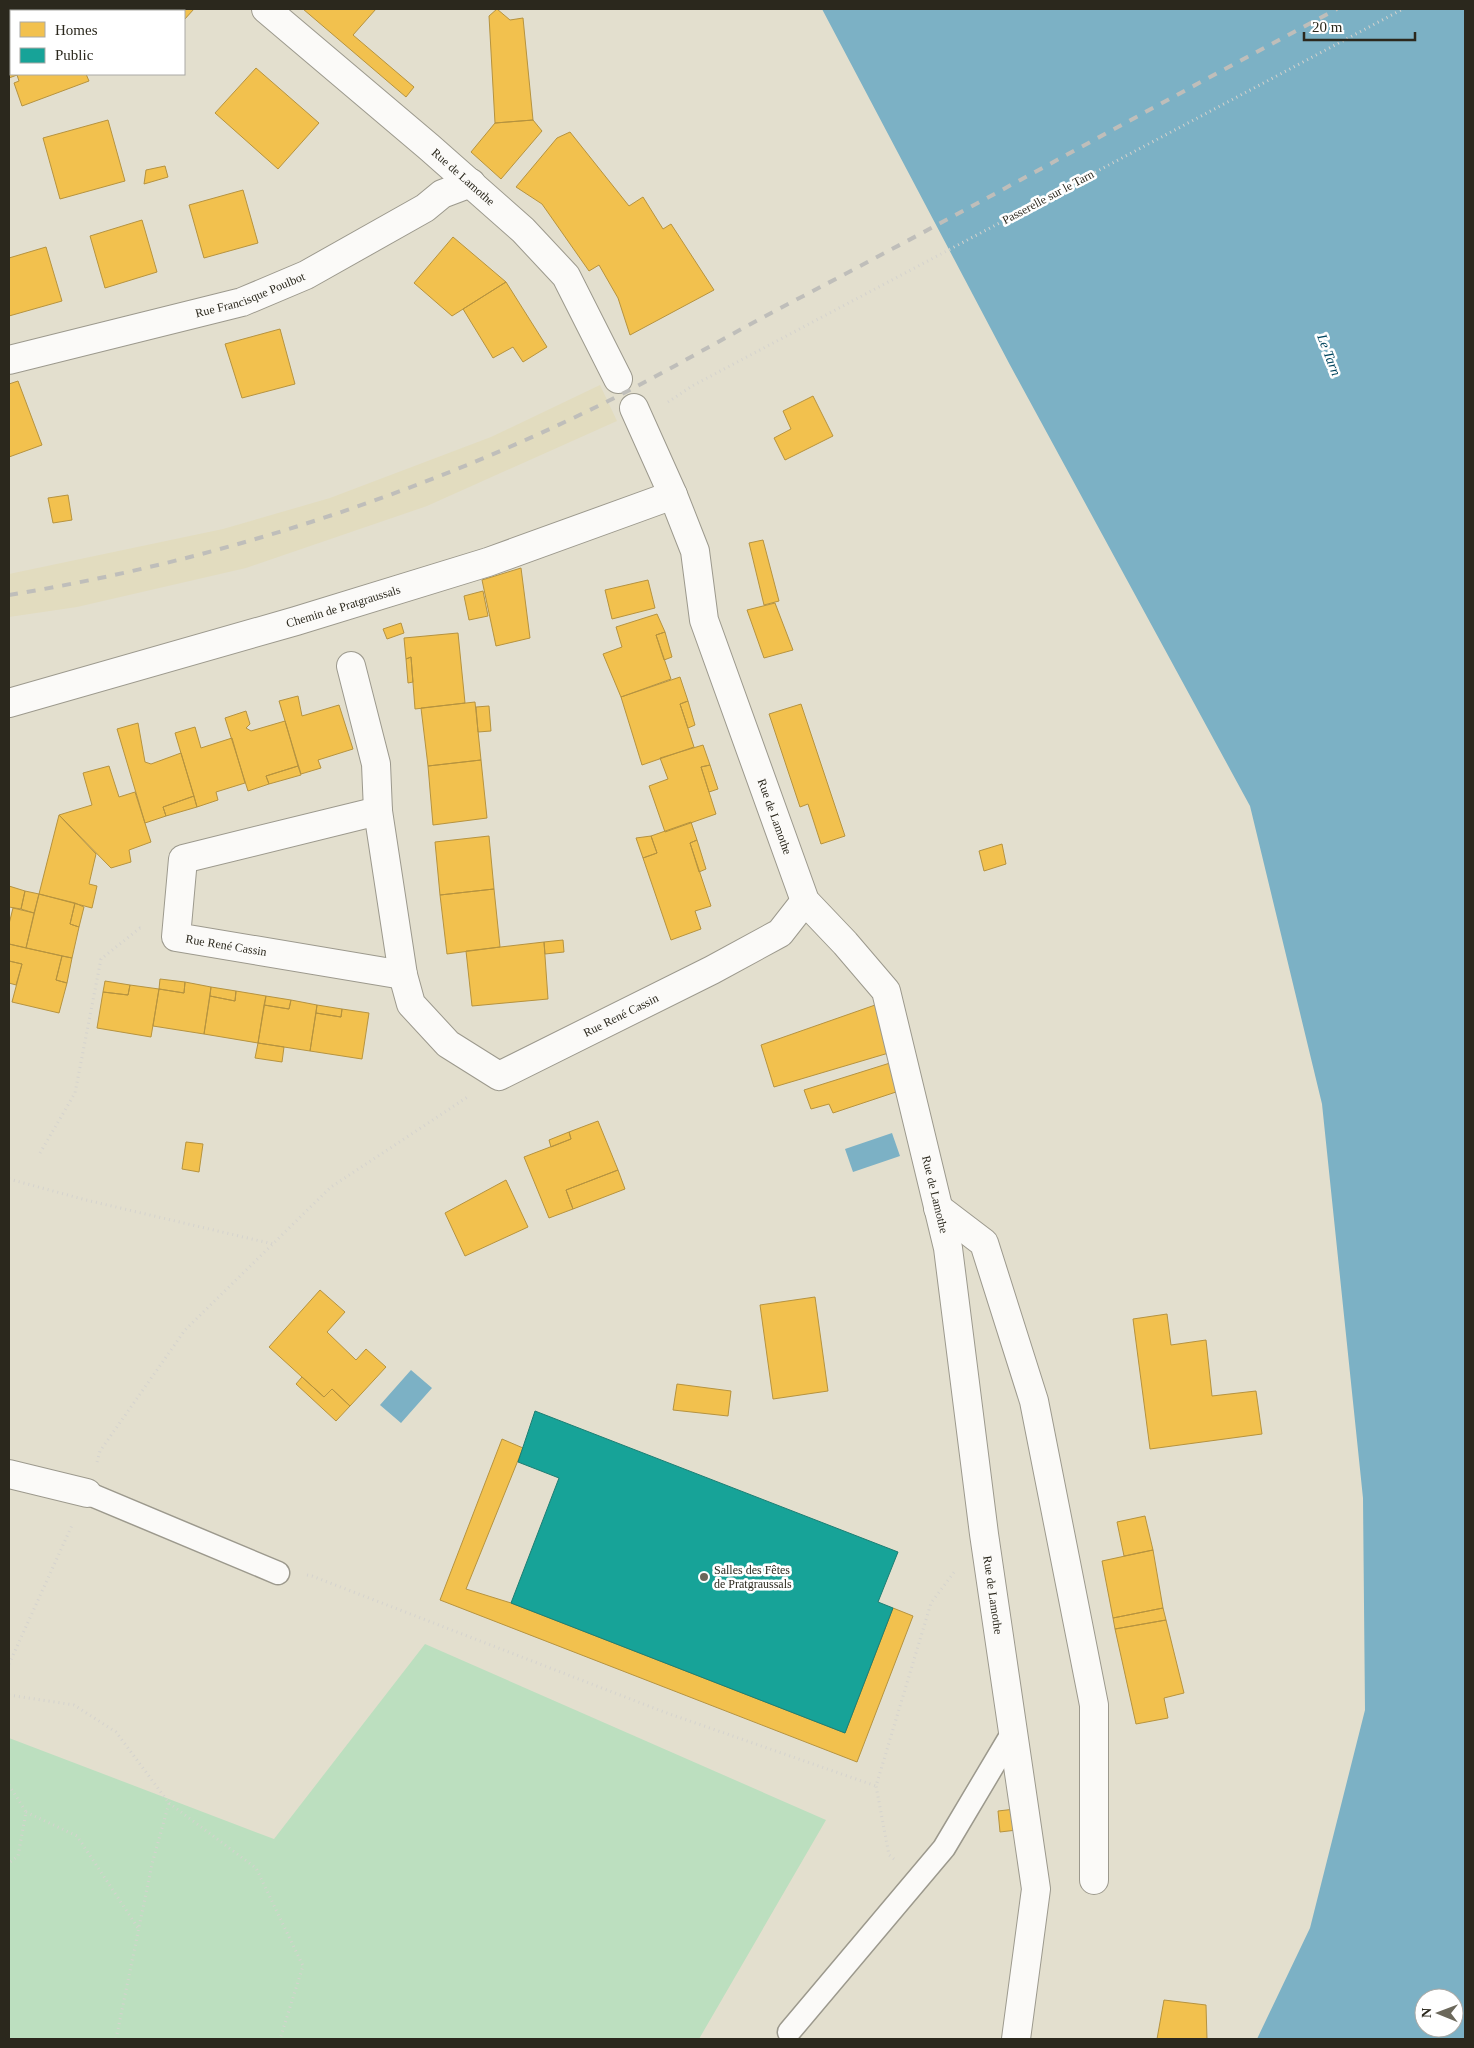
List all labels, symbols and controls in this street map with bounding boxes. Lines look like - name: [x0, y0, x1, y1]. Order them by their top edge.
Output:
- legend: [10, 10, 185, 75]
- scale bar: [1304, 10, 1415, 42]
- text: 20 m: [1312, 19, 1343, 35]
- text: Homes: [55, 22, 98, 38]
- text: Public: [55, 47, 94, 63]
- street label: Rue de Lamothe: [429, 146, 497, 209]
- street label: Passerelle sur le Tarn: [1000, 167, 1096, 227]
- street label: Rue Francisque Poulbot: [194, 269, 308, 320]
- water label: Le Tarn: [1314, 331, 1344, 378]
- street label: Chemin de Pratgraussals: [285, 582, 402, 630]
- street label: Rue de Lamothe: [755, 777, 795, 856]
- street label: Rue René Cassin: [185, 932, 268, 959]
- street label: Rue René Cassin: [581, 991, 661, 1040]
- street label: Rue de Lamothe: [919, 1154, 951, 1235]
- street label: Rue de Lamothe: [980, 1555, 1006, 1635]
- place label: Salles des Fêtes de Pratgraussals: [714, 1563, 792, 1591]
- marker: Salles des Fêtes de Pratgraussals: [698, 1571, 710, 1583]
- north arrow: [1414, 1988, 1464, 2038]
- text: N: [1419, 2008, 1434, 2018]

